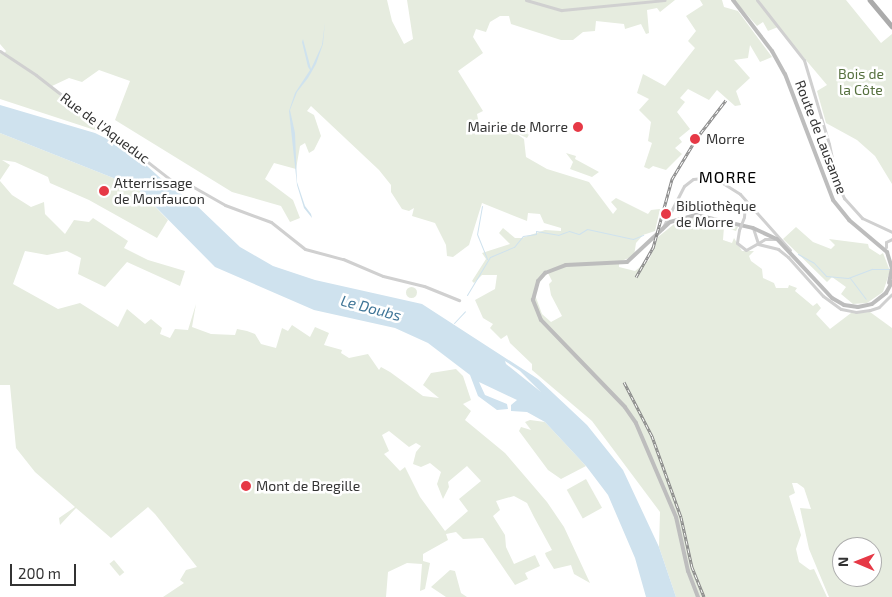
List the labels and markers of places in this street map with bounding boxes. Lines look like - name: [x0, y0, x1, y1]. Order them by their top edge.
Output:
- place label: Mairie de Morre: [467, 119, 568, 135]
- marker: Mairie de Morre: [572, 121, 584, 133]
- place label: Morre: [706, 131, 745, 147]
- marker: Morre: [688, 132, 702, 146]
- place label: Atterrissage de Monfaucon: [114, 175, 205, 208]
- marker: Atterrissage de Monfaucon: [98, 185, 110, 197]
- place label: Bibliothèque de Morre: [676, 198, 756, 230]
- marker: Bibliothèque de Morre: [660, 208, 672, 220]
- place label: Mont de Bregille: [256, 478, 360, 494]
- marker: Mont de Bregille: [240, 480, 252, 492]

